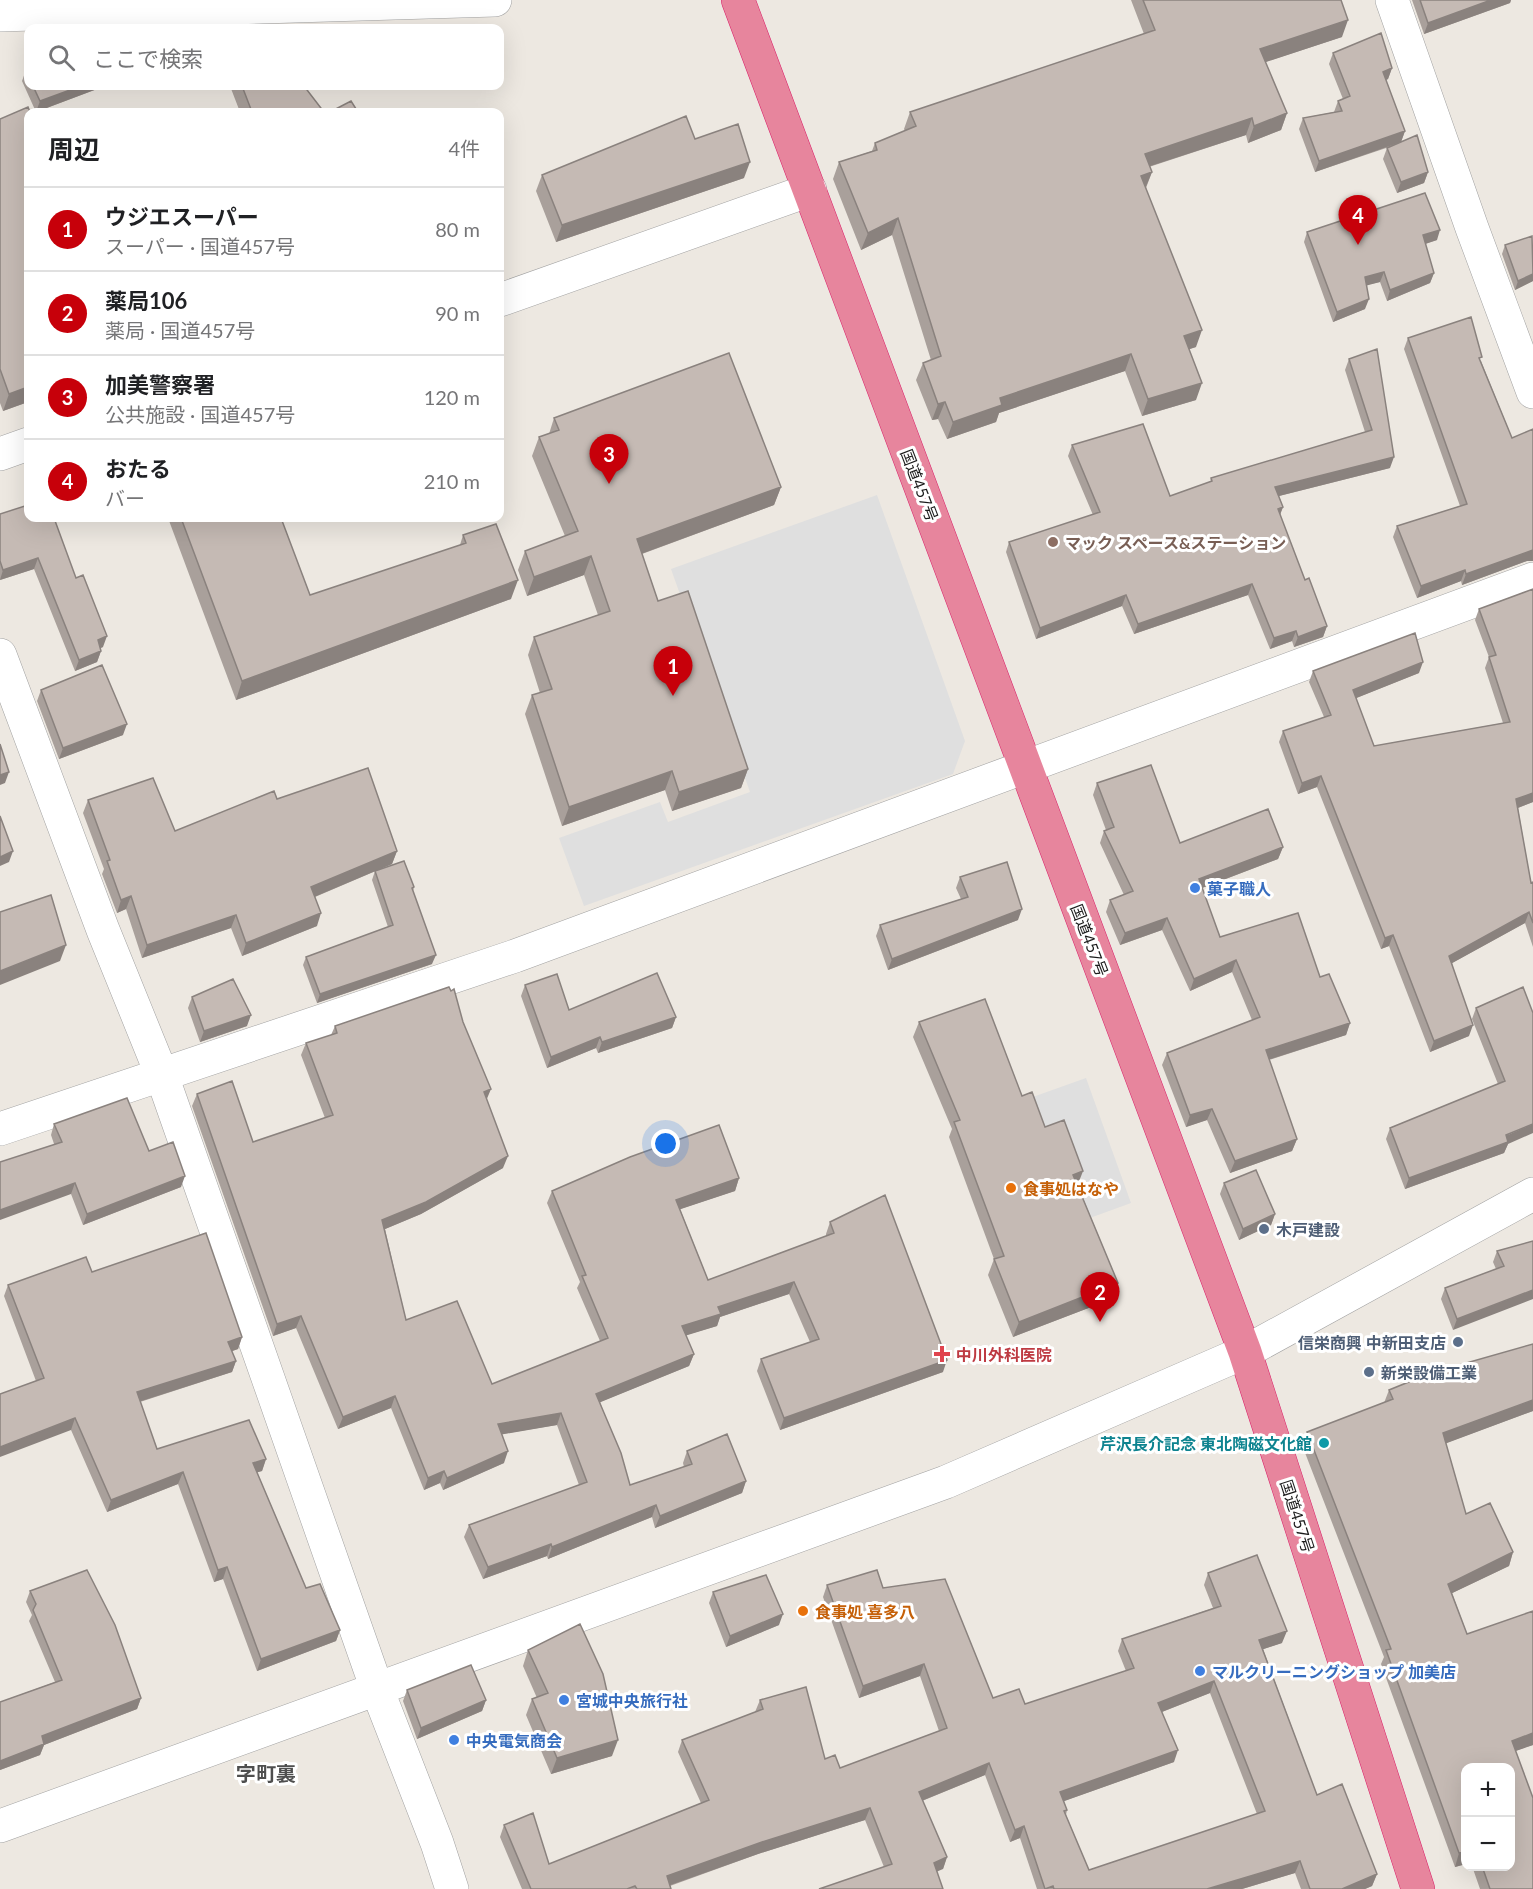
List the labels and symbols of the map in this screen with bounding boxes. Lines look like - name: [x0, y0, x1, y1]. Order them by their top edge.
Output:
- pin: 4: [1338, 196, 1378, 245]
- pin: 3: [590, 434, 628, 484]
- street label: 国道457号: [898, 446, 942, 524]
- place label: マック スペース&ステーション: [1065, 533, 1286, 552]
- marker: マック スペース&ステーション: [1046, 535, 1060, 549]
- pin: 1: [654, 646, 692, 696]
- place label: 菓子職人: [1207, 879, 1271, 898]
- marker: 菓子職人: [1188, 881, 1202, 895]
- street label: 国道457号: [1068, 901, 1112, 979]
- your location: [651, 1129, 680, 1158]
- place label: 食事処はなや: [1023, 1179, 1119, 1198]
- marker: 食事処はなや: [1004, 1181, 1018, 1195]
- place label: 木戸建設: [1276, 1220, 1340, 1239]
- marker: 木戸建設: [1257, 1222, 1271, 1236]
- pin: 2: [1080, 1272, 1120, 1322]
- place label: 信栄商興 中新田支店: [1297, 1333, 1446, 1352]
- marker: 信栄商興 中新田支店: [1451, 1335, 1465, 1349]
- marker: 中川外科医院: [933, 1345, 951, 1363]
- place label: 中川外科医院: [956, 1345, 1052, 1364]
- place label: 新栄設備工業: [1381, 1363, 1477, 1382]
- marker: 新栄設備工業: [1362, 1365, 1376, 1379]
- place label: 芹沢長介記念 東北陶磁文化館: [1100, 1434, 1312, 1453]
- marker: 芹沢長介記念 東北陶磁文化館: [1317, 1436, 1331, 1450]
- street label: 国道457号: [1277, 1477, 1319, 1555]
- place label: 食事処 喜多八: [815, 1602, 915, 1621]
- marker: 食事処 喜多八: [796, 1604, 810, 1618]
- place label: マルクリーニングショップ 加美店: [1212, 1662, 1456, 1681]
- marker: マルクリーニングショップ 加美店: [1193, 1664, 1207, 1678]
- place label: 宮城中央旅行社: [576, 1691, 688, 1710]
- marker: 宮城中央旅行社: [557, 1693, 571, 1707]
- place label: 中央電気商会: [466, 1731, 562, 1750]
- marker: 中央電気商会: [447, 1733, 461, 1747]
- district label: 字町裏: [236, 1761, 296, 1785]

